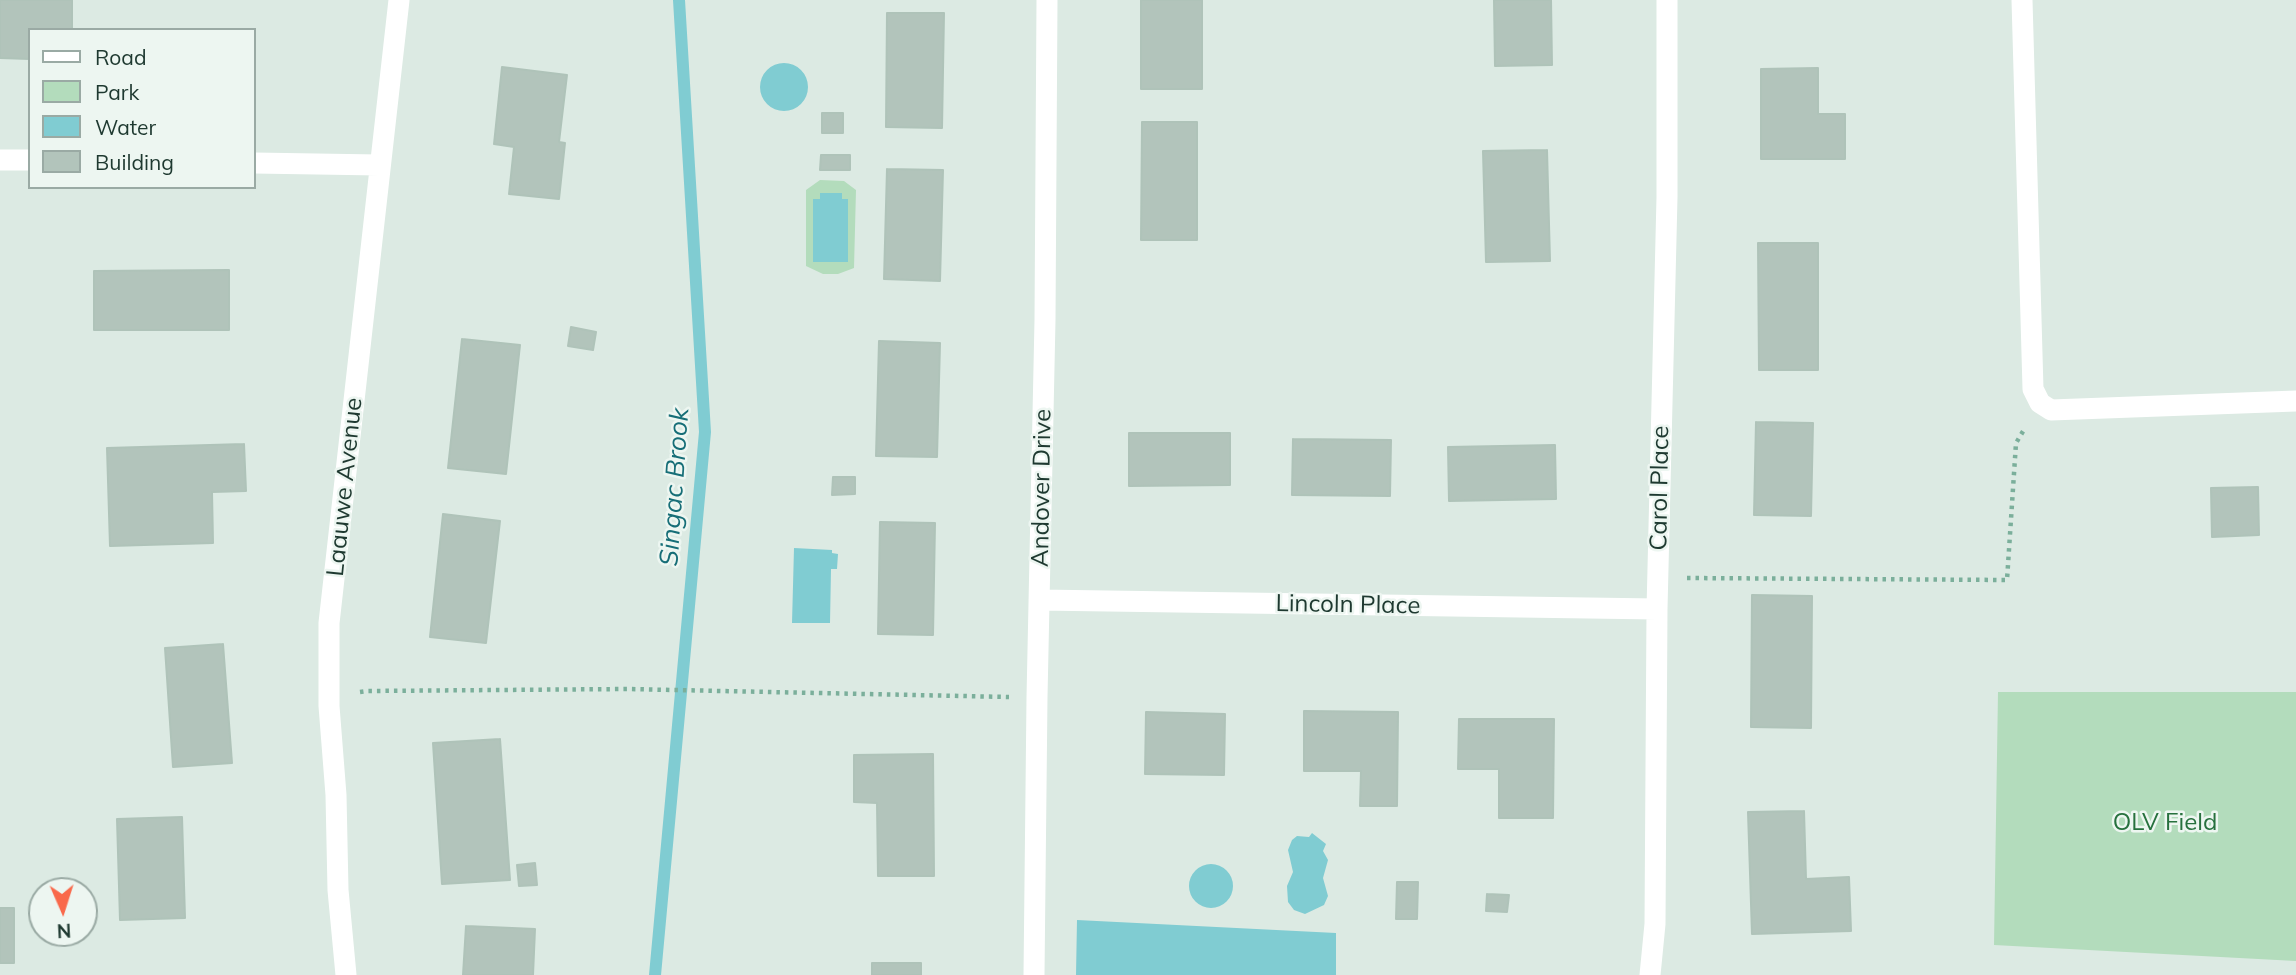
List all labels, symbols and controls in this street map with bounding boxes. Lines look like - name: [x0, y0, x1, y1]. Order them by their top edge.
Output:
- legend: [28, 28, 256, 189]
- text: Road: [95, 44, 146, 70]
- text: Park: [95, 79, 139, 105]
- text: Water: [95, 114, 156, 140]
- text: Building: [95, 149, 174, 175]
- street label: Laauwe Avenue: [321, 396, 369, 578]
- water label: Singac Brook: [654, 407, 696, 567]
- street label: Andover Drive: [1026, 409, 1058, 567]
- street label: Carol Place: [1645, 425, 1675, 551]
- street label: Lincoln Place: [1275, 589, 1421, 621]
- park label: OLV Field: [2113, 809, 2217, 837]
- north arrow: [28, 877, 98, 947]
- text: N: [56, 919, 72, 943]

